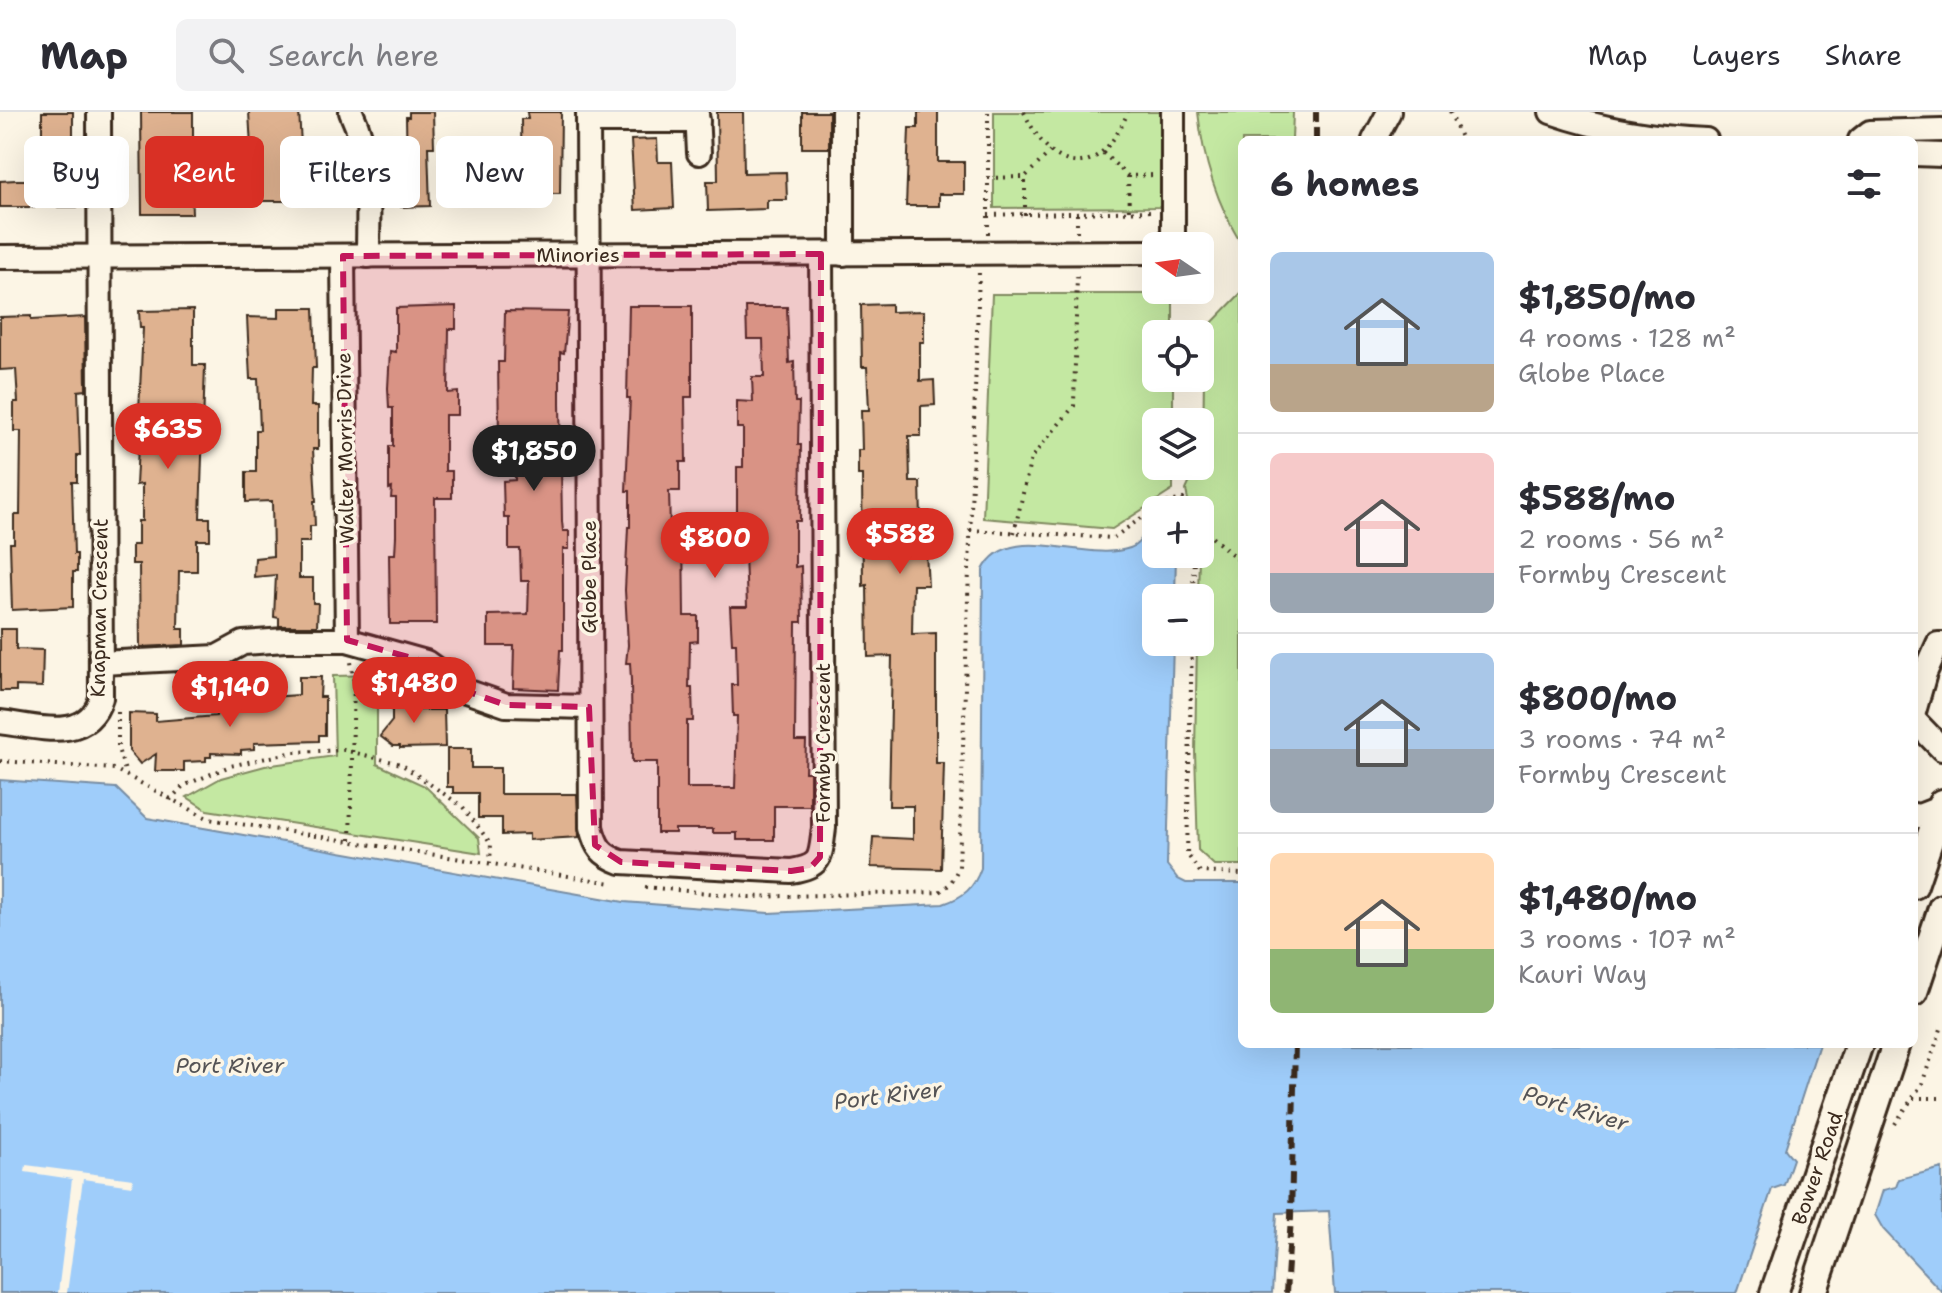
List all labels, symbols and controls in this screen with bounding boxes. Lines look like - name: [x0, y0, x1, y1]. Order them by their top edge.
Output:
- search box: [176, 19, 736, 91]
- text: Map: [40, 30, 128, 81]
- icon: search: [204, 33, 248, 77]
- text: Search here: [268, 35, 439, 76]
- text: Map: [1588, 36, 1648, 74]
- text: Layers: [1692, 36, 1781, 74]
- text: Share: [1825, 36, 1902, 74]
- chip: Buy: [24, 136, 129, 208]
- chip: Rent: [145, 136, 264, 208]
- chip: Filters: [280, 136, 420, 208]
- chip: New: [436, 136, 553, 208]
- text: 6 homes: [1270, 161, 1419, 207]
- icon: filters: [1842, 162, 1886, 206]
- north arrow: [1142, 232, 1214, 304]
- map controls: [1142, 232, 1214, 656]
- street label: Minories: [536, 242, 620, 268]
- text: $1,850/mo: [1518, 274, 1696, 320]
- icon: home: [1334, 284, 1430, 380]
- button: locate: [1142, 320, 1214, 392]
- text: 4 rooms · 128 m²: [1518, 320, 1736, 355]
- street label: Walter Morris Drive: [330, 352, 360, 544]
- text: Globe Place: [1518, 355, 1666, 390]
- pin: $635: [121, 403, 215, 471]
- button: layers: [1142, 408, 1214, 480]
- text: $635: [133, 411, 203, 446]
- pin: $1,850: [469, 425, 599, 493]
- text: $1,850: [491, 433, 577, 468]
- text: $588/mo: [1518, 475, 1676, 521]
- icon: home: [1334, 485, 1430, 581]
- button: +: [1142, 496, 1214, 568]
- pin: $588: [853, 508, 947, 576]
- pin: $800: [668, 512, 762, 580]
- text: $588: [865, 516, 935, 551]
- street label: Knapman Crescent: [84, 518, 114, 698]
- street label: Globe Place: [576, 520, 602, 634]
- text: $800: [679, 520, 751, 555]
- text: 2 rooms · 56 m²: [1518, 521, 1725, 556]
- text: Formby Crescent: [1518, 556, 1727, 591]
- button: −: [1142, 584, 1214, 656]
- pin: $1,480: [349, 657, 479, 725]
- pin: $1,140: [165, 661, 295, 729]
- street label: Formby Crescent: [810, 663, 836, 823]
- text: $1,480: [370, 665, 458, 700]
- text: $1,140: [190, 669, 270, 704]
- text: $800/mo: [1518, 675, 1677, 721]
- icon: home: [1334, 685, 1430, 781]
- text: 3 rooms · 74 m²: [1518, 721, 1726, 756]
- text: Formby Crescent: [1518, 756, 1727, 791]
- text: $1,480/mo: [1518, 875, 1697, 921]
- icon: home: [1334, 885, 1430, 981]
- text: 3 rooms · 107 m²: [1518, 921, 1736, 956]
- text: Kauri Way: [1518, 956, 1647, 991]
- water label: Port River: [176, 1051, 285, 1080]
- water label: Port River: [832, 1074, 944, 1117]
- water label: Port River: [1520, 1079, 1633, 1138]
- street label: Bower Road: [1785, 1108, 1849, 1228]

